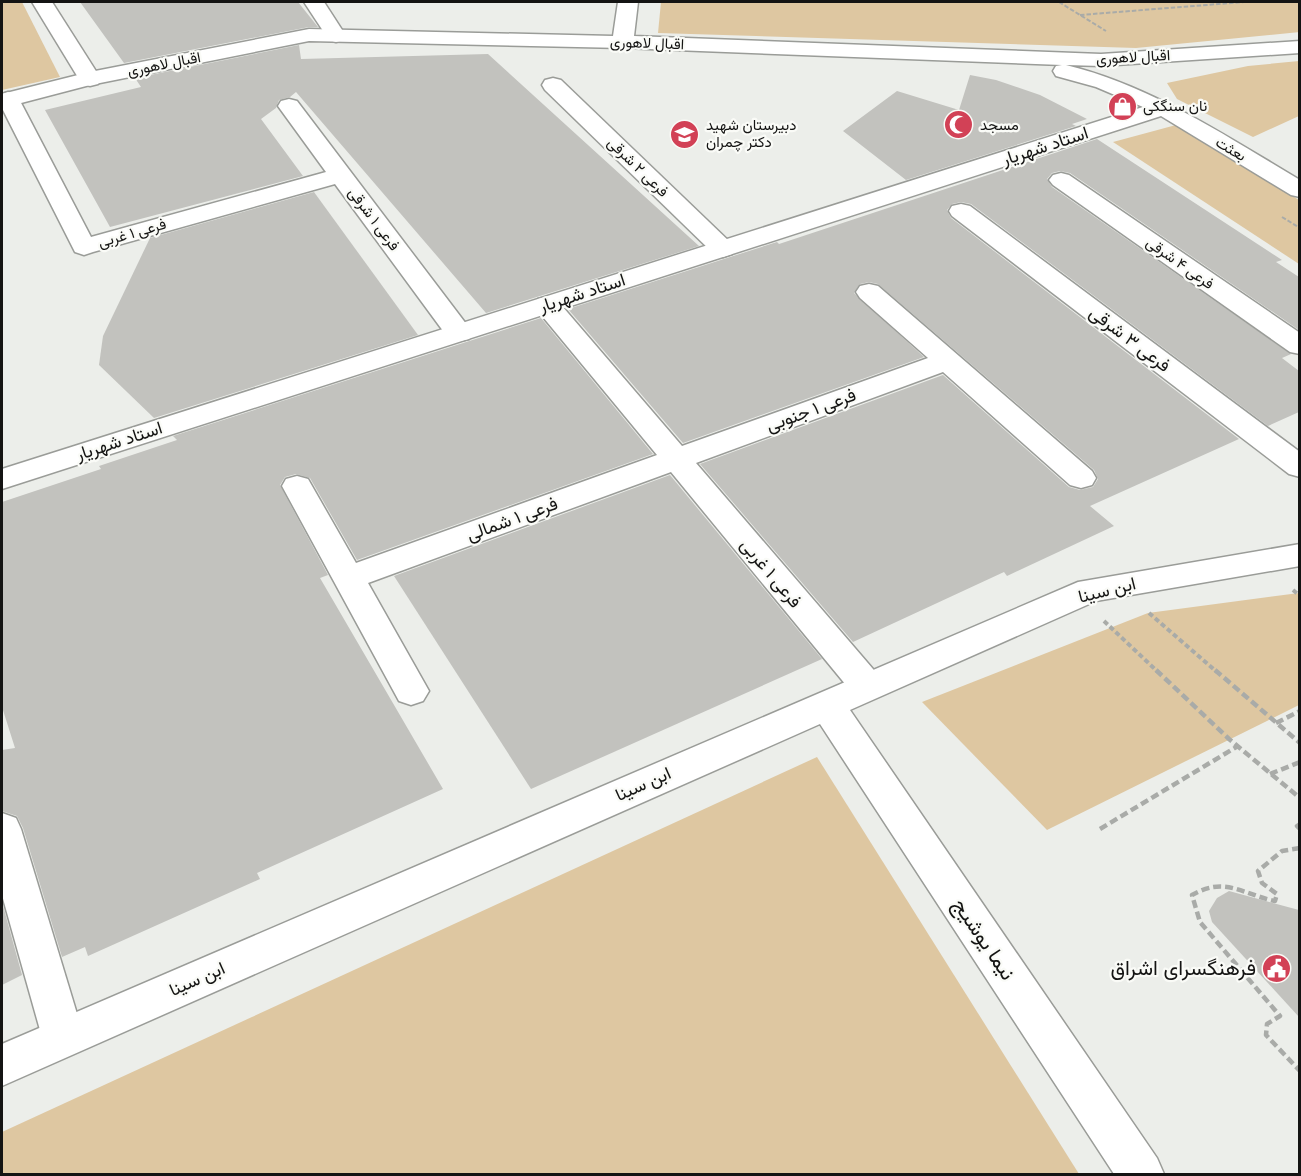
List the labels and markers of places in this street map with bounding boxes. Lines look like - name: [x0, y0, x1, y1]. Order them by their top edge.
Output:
- shop icon: نان سنگکی: [1106, 90, 1138, 122]
- place label: نان سنگکی: [1143, 97, 1207, 116]
- mosque icon: مسجد: [943, 109, 975, 141]
- place label: دبیرستان شهید دکتر چمران: [706, 116, 796, 152]
- place label: مسجد: [980, 116, 1019, 134]
- school or university icon: دبیرستان شهید دکتر چمران: [669, 118, 701, 150]
- public building icon: فرهنگسرای اشراق: [1261, 952, 1293, 984]
- place label: فرهنگسرای اشراق: [1110, 956, 1256, 981]

